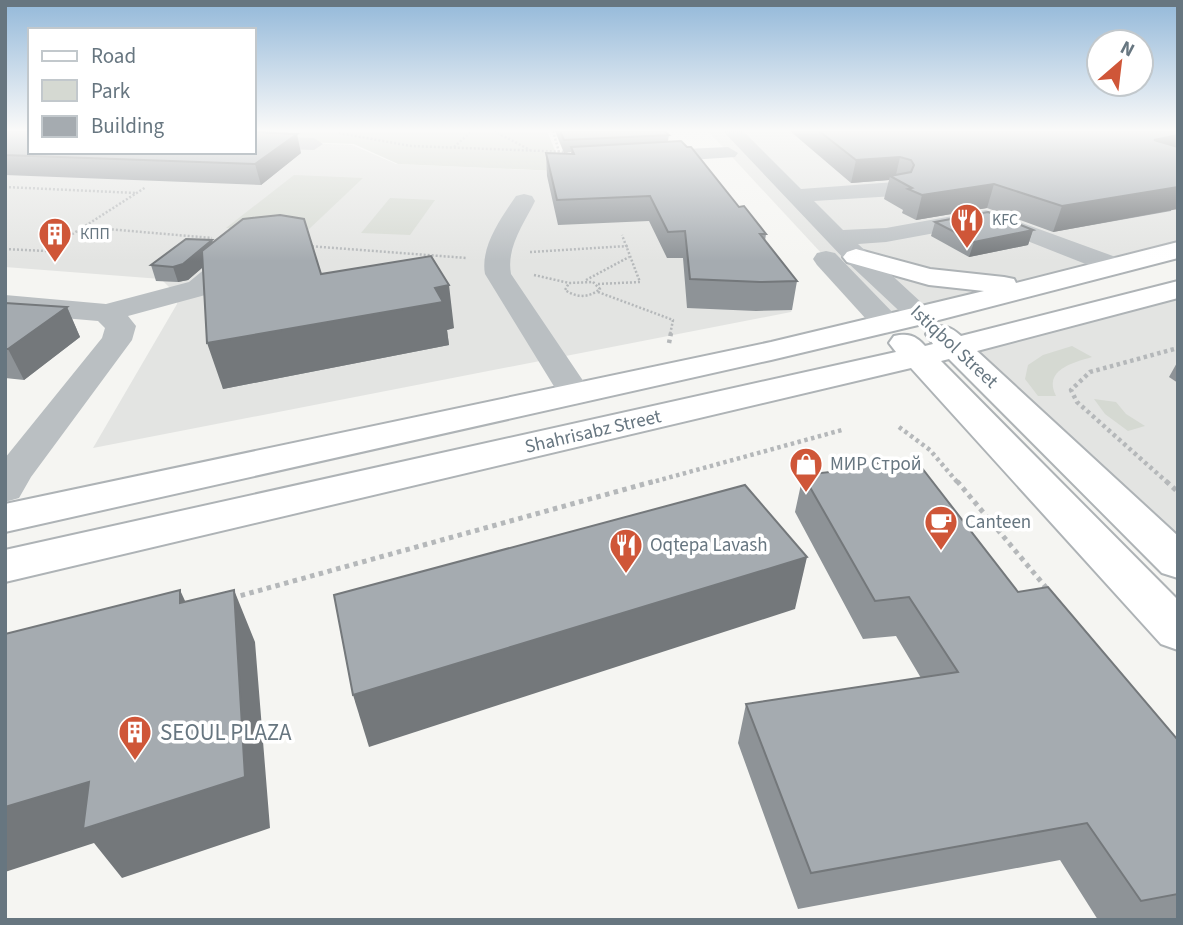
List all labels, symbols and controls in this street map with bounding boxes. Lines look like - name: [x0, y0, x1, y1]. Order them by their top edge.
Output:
- legend: [28, 28, 256, 154]
- north arrow: [1085, 28, 1155, 98]
- text: N: [1115, 34, 1139, 64]
- text: Road: [91, 41, 136, 71]
- text: Park: [91, 76, 131, 106]
- text: Building: [91, 111, 165, 141]
- restaurant icon: KFC: [948, 201, 986, 250]
- place label: KFC: [992, 209, 1018, 231]
- building icon: КПП: [36, 215, 74, 264]
- place label: КПП: [80, 223, 110, 245]
- street label: Istiqbol Street: [904, 299, 1004, 395]
- street label: Shahrisabz Street: [522, 403, 664, 461]
- shop icon: МИР Строй: [787, 445, 825, 494]
- place label: МИР Строй: [830, 451, 922, 478]
- cafe icon: Canteen: [922, 503, 960, 552]
- place label: Canteen: [965, 509, 1031, 536]
- restaurant icon: Oqtepa Lavash: [607, 526, 645, 575]
- place label: Oqtepa Lavash: [650, 532, 768, 559]
- building icon: SEOUL PLAZA: [116, 713, 154, 762]
- place label: SEOUL PLAZA: [160, 716, 292, 749]

